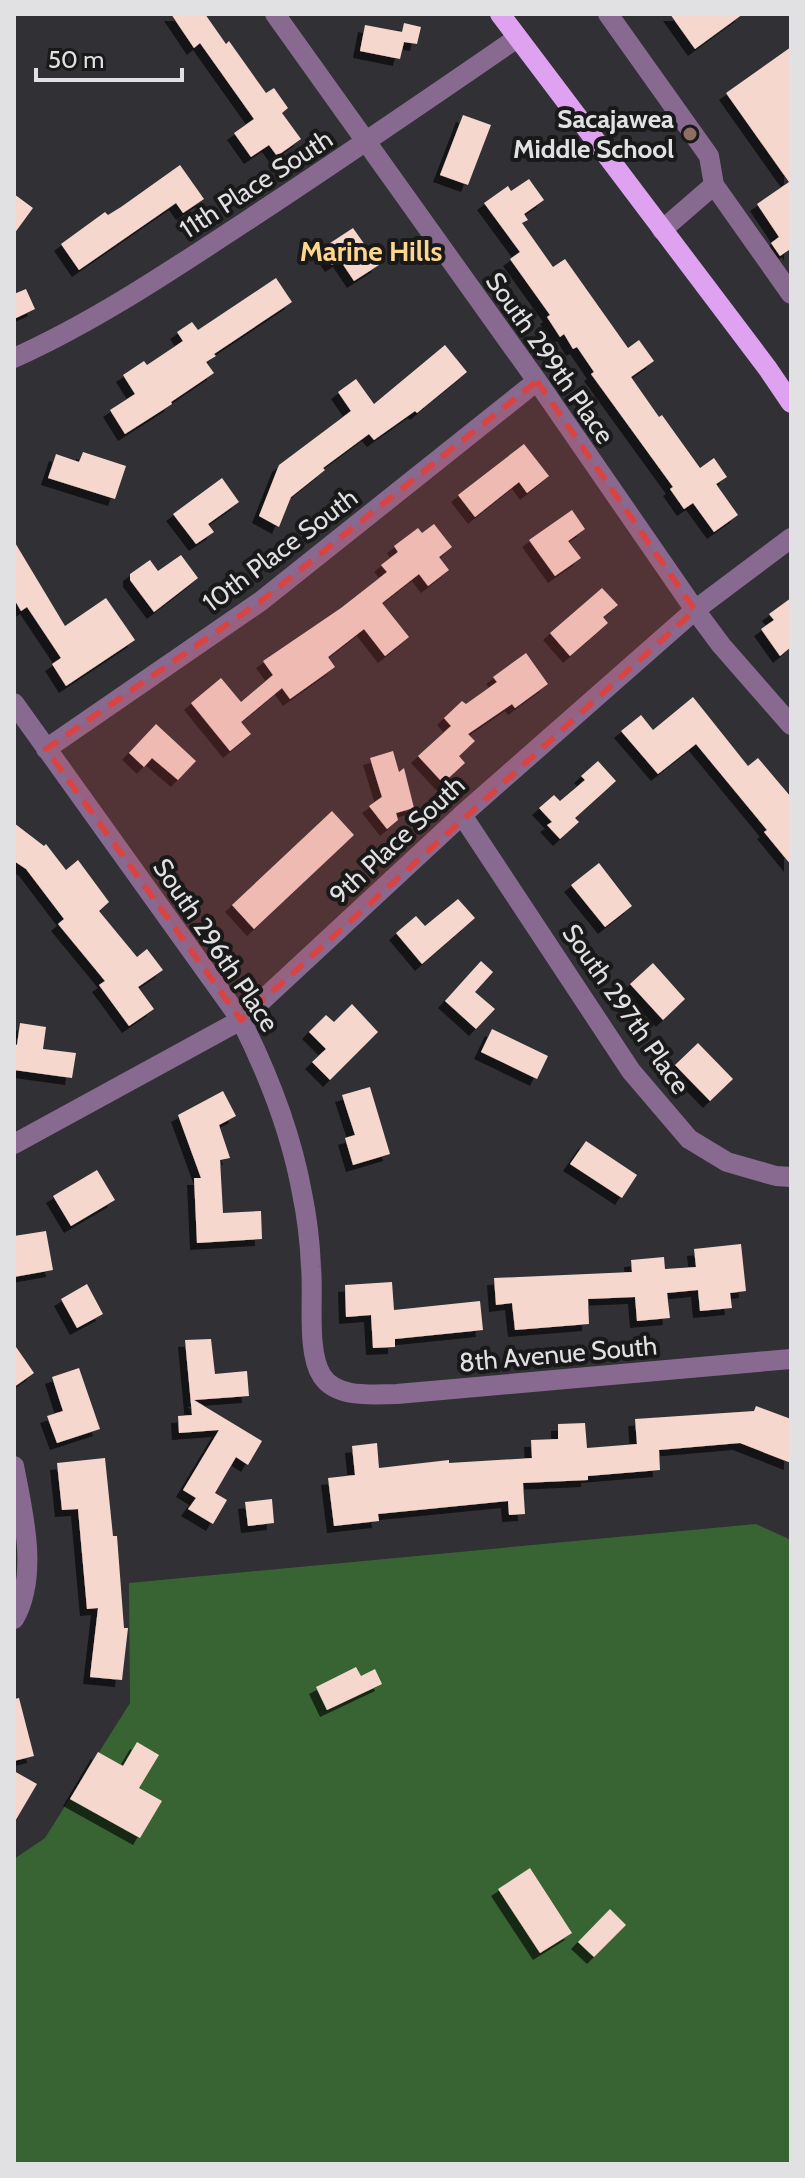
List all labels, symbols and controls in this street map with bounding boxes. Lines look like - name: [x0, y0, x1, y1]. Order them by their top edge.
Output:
- scale bar: [36, 32, 182, 82]
- text: 50 m: [48, 45, 104, 74]
- place label: Sacajawea Middle School: [513, 103, 674, 165]
- street label: 11th Place South: [174, 123, 338, 245]
- marker: Sacajawea Middle School: [681, 125, 699, 143]
- district label: Marine Hills: [300, 234, 443, 268]
- street label: South 299th Place: [479, 266, 621, 450]
- street label: 10th Place South: [196, 481, 364, 619]
- street label: 9th Place South: [323, 769, 471, 911]
- street label: South 296th Place: [146, 852, 286, 1038]
- street label: South 297th Place: [555, 918, 697, 1100]
- street label: 8th Avenue South: [458, 1329, 658, 1379]

